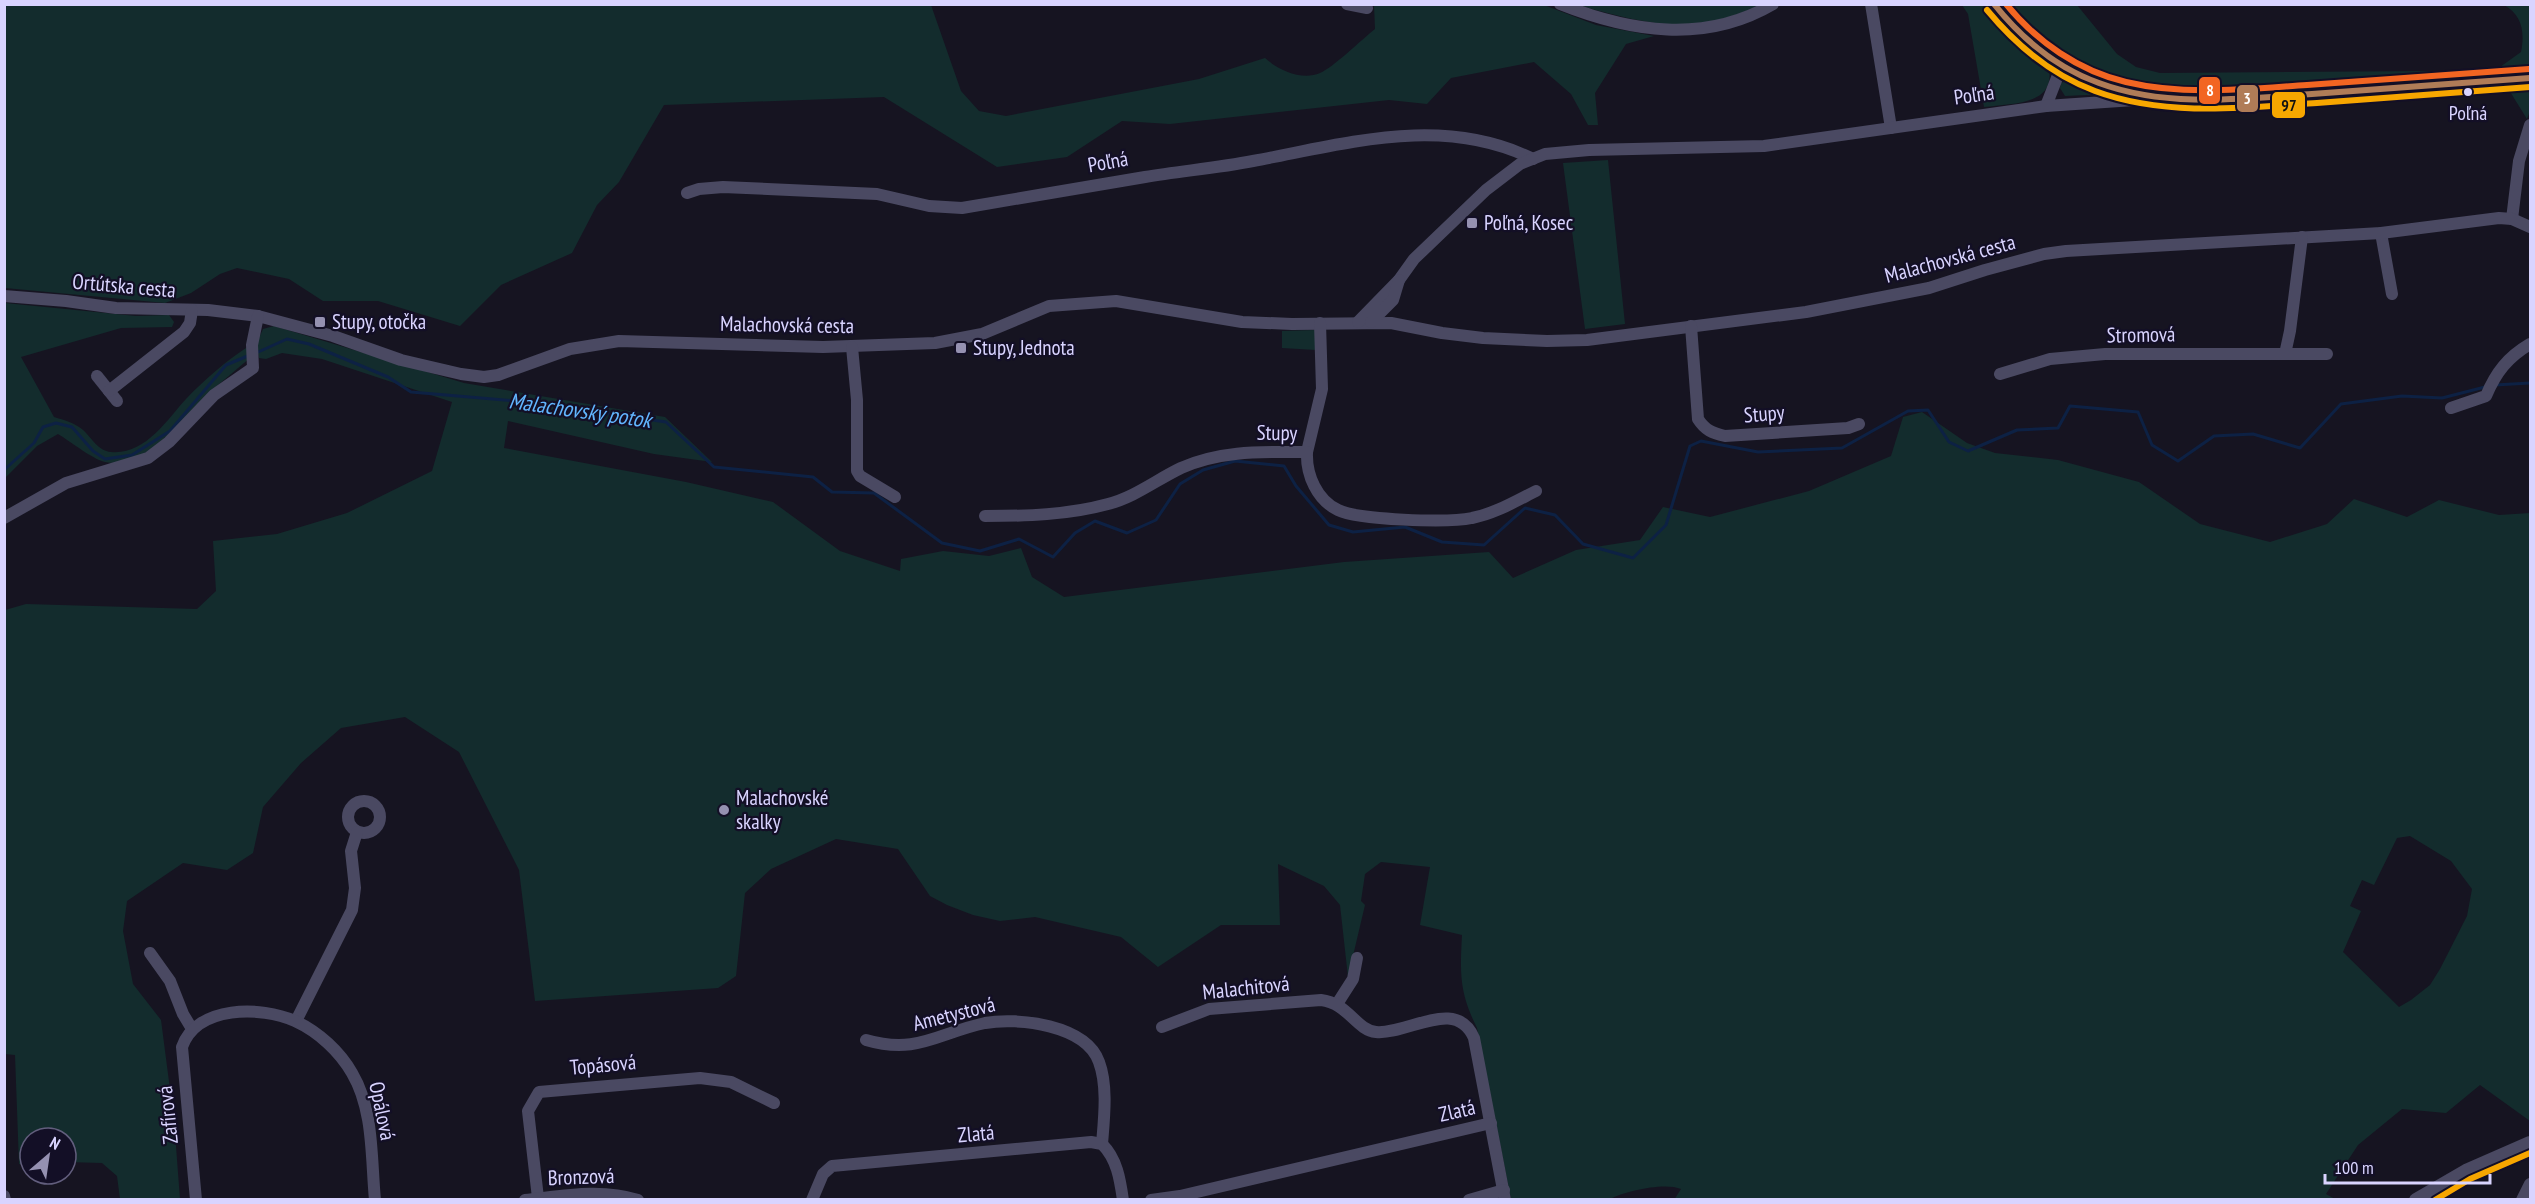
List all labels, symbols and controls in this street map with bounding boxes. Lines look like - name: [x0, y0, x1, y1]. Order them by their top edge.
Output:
- line badge: 8: [2198, 76, 2221, 105]
- street label: Poľná: [1952, 78, 1996, 111]
- text: 8: [2206, 80, 2214, 100]
- line badge: 3: [2236, 84, 2259, 113]
- marker: Poľná: [2462, 86, 2474, 98]
- text: 3: [2243, 88, 2251, 108]
- line badge: 97: [2271, 91, 2306, 119]
- text: 97: [2281, 95, 2297, 115]
- place label: Poľná: [2449, 100, 2487, 126]
- street label: Poľná: [1086, 145, 1130, 178]
- place label: Poľná, Kosec: [1484, 209, 1574, 236]
- marker: Poľná, Kosec: [1465, 216, 1479, 230]
- street label: Malachovská cesta: [1882, 228, 2018, 289]
- street label: Ortútska cesta: [71, 268, 177, 303]
- place label: Stupy, otočka: [332, 308, 426, 335]
- street label: Malachovská cesta: [720, 310, 854, 339]
- marker: Stupy, otočka: [313, 315, 327, 329]
- street label: Stromová: [2106, 320, 2176, 349]
- place label: Stupy, Jednota: [973, 334, 1075, 361]
- marker: Stupy, Jednota: [954, 341, 968, 355]
- water label: Malachovský potok: [507, 386, 655, 434]
- street label: Stupy: [1743, 399, 1785, 428]
- street label: Stupy: [1256, 419, 1298, 446]
- place label: Malachovské skalky: [736, 784, 829, 835]
- marker: Malachovské skalky: [717, 803, 731, 817]
- street label: Malachitová: [1201, 970, 1291, 1005]
- street label: Ametystová: [910, 990, 998, 1037]
- street label: Topásová: [569, 1048, 637, 1081]
- street label: Opálová: [363, 1079, 402, 1143]
- street label: Zafírová: [151, 1085, 184, 1146]
- street label: Zlatá: [1436, 1093, 1478, 1128]
- street label: Zlatá: [957, 1118, 995, 1149]
- north arrow: [18, 1126, 78, 1186]
- text: N: [47, 1132, 64, 1154]
- scale bar: [2325, 1147, 2490, 1185]
- text: 100 m: [2334, 1156, 2374, 1179]
- street label: Bronzová: [547, 1162, 615, 1191]

